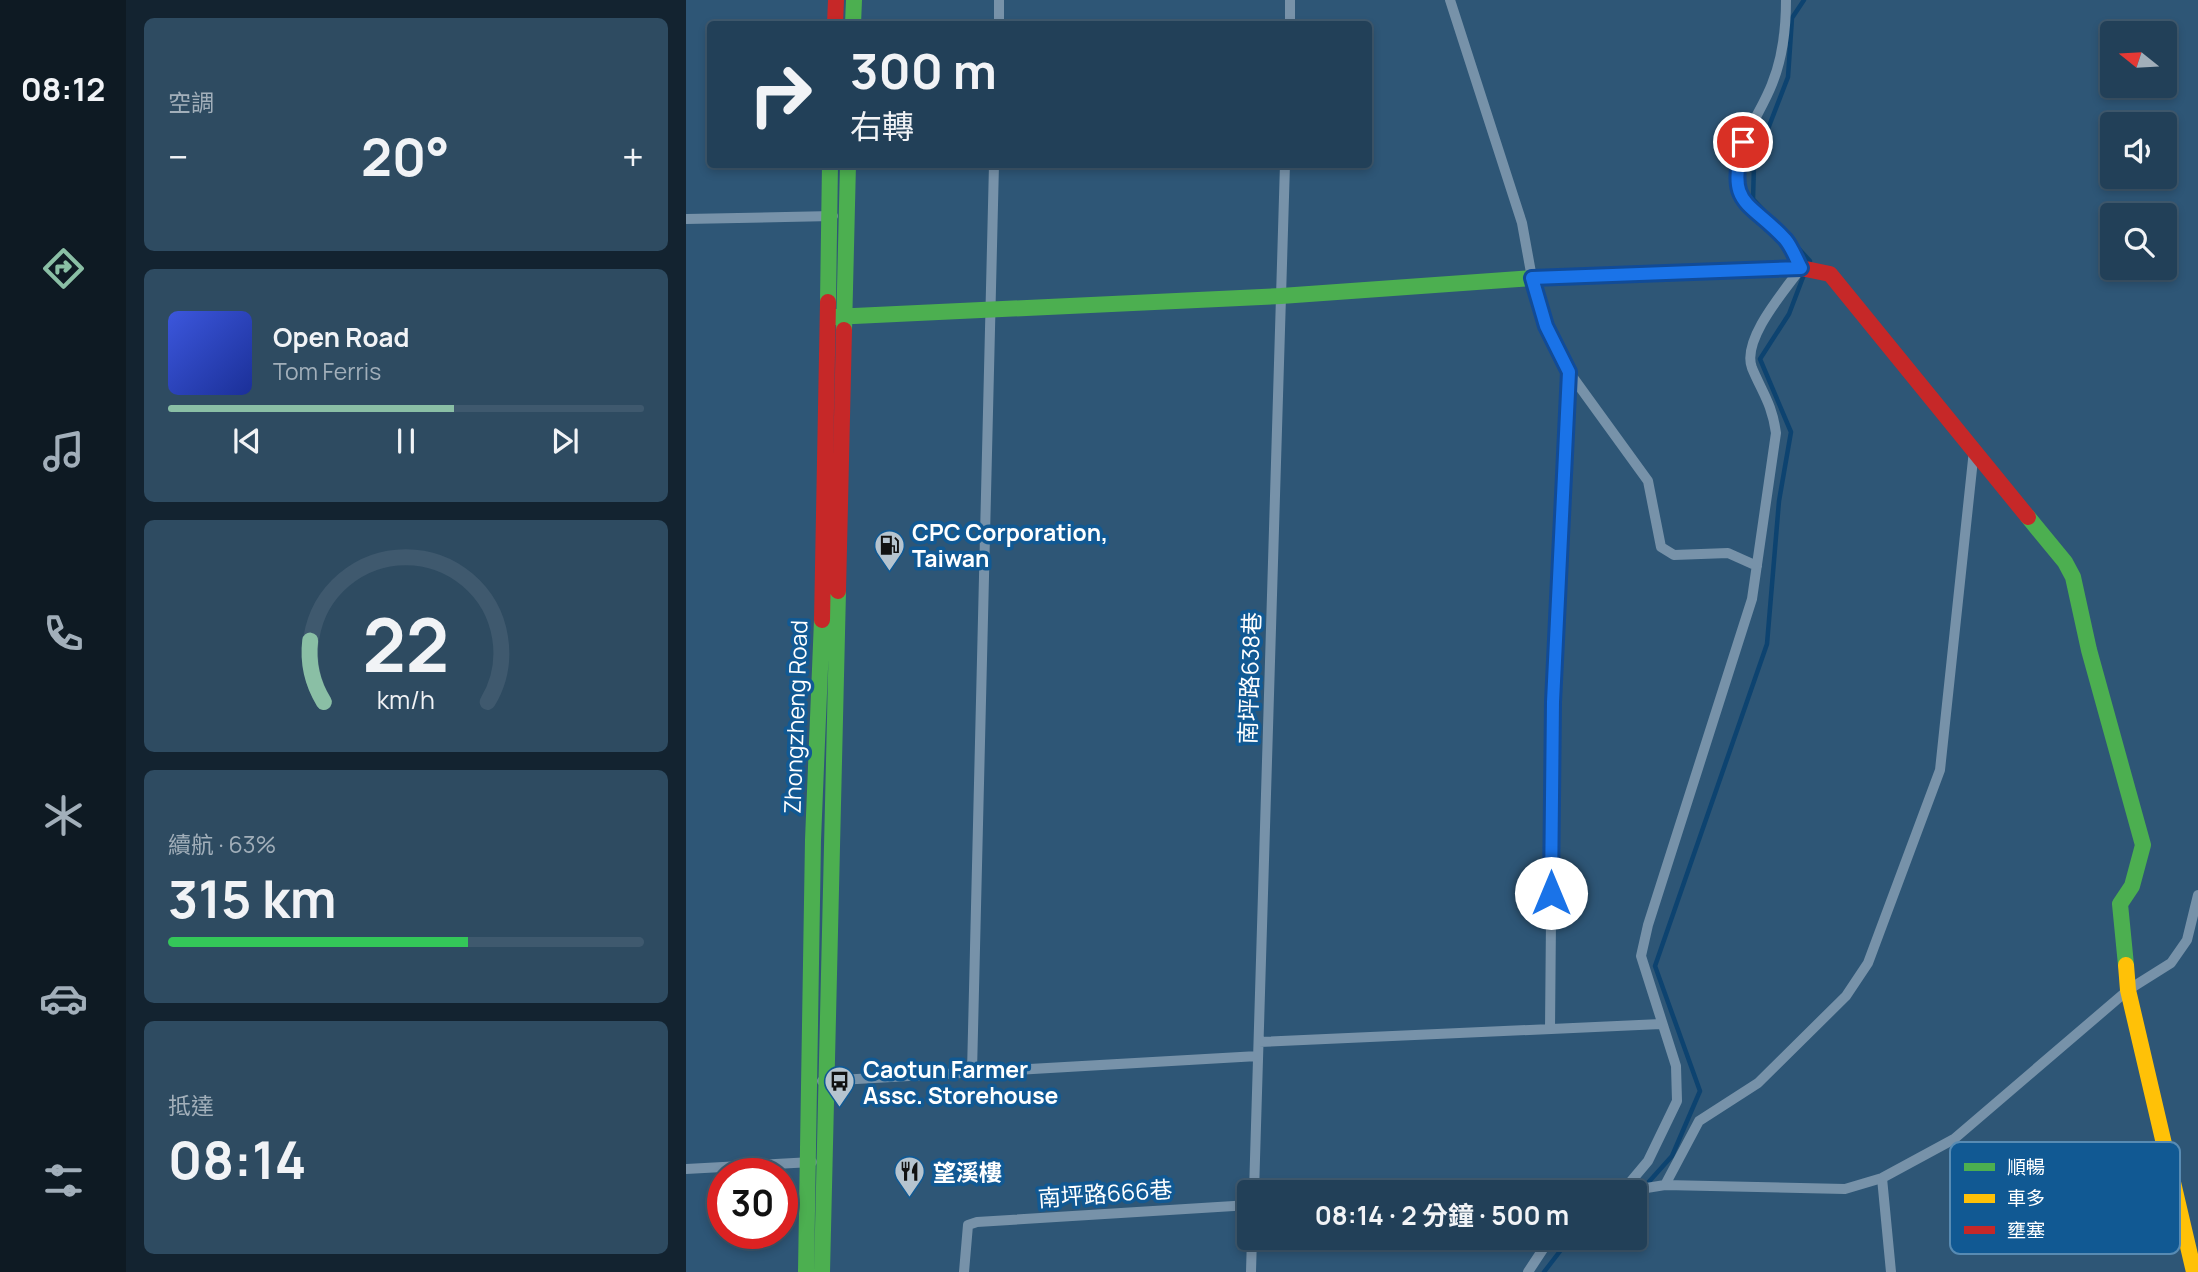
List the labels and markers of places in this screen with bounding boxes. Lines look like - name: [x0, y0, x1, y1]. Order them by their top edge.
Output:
- pin: [1713, 112, 1773, 172]
- place label: CPC Corporation, Taiwan: [912, 516, 1108, 574]
- fuel station icon: CPC Corporation, Taiwan: [872, 528, 906, 572]
- place label: Caotun Farmer Assc. Storehouse: [863, 1053, 1059, 1111]
- bus stop icon: Caotun Farmer Assc. Storehouse: [823, 1065, 857, 1109]
- restaurant icon: 望溪樓: [893, 1155, 927, 1199]
- place label: 望溪樓: [933, 1156, 1002, 1188]

